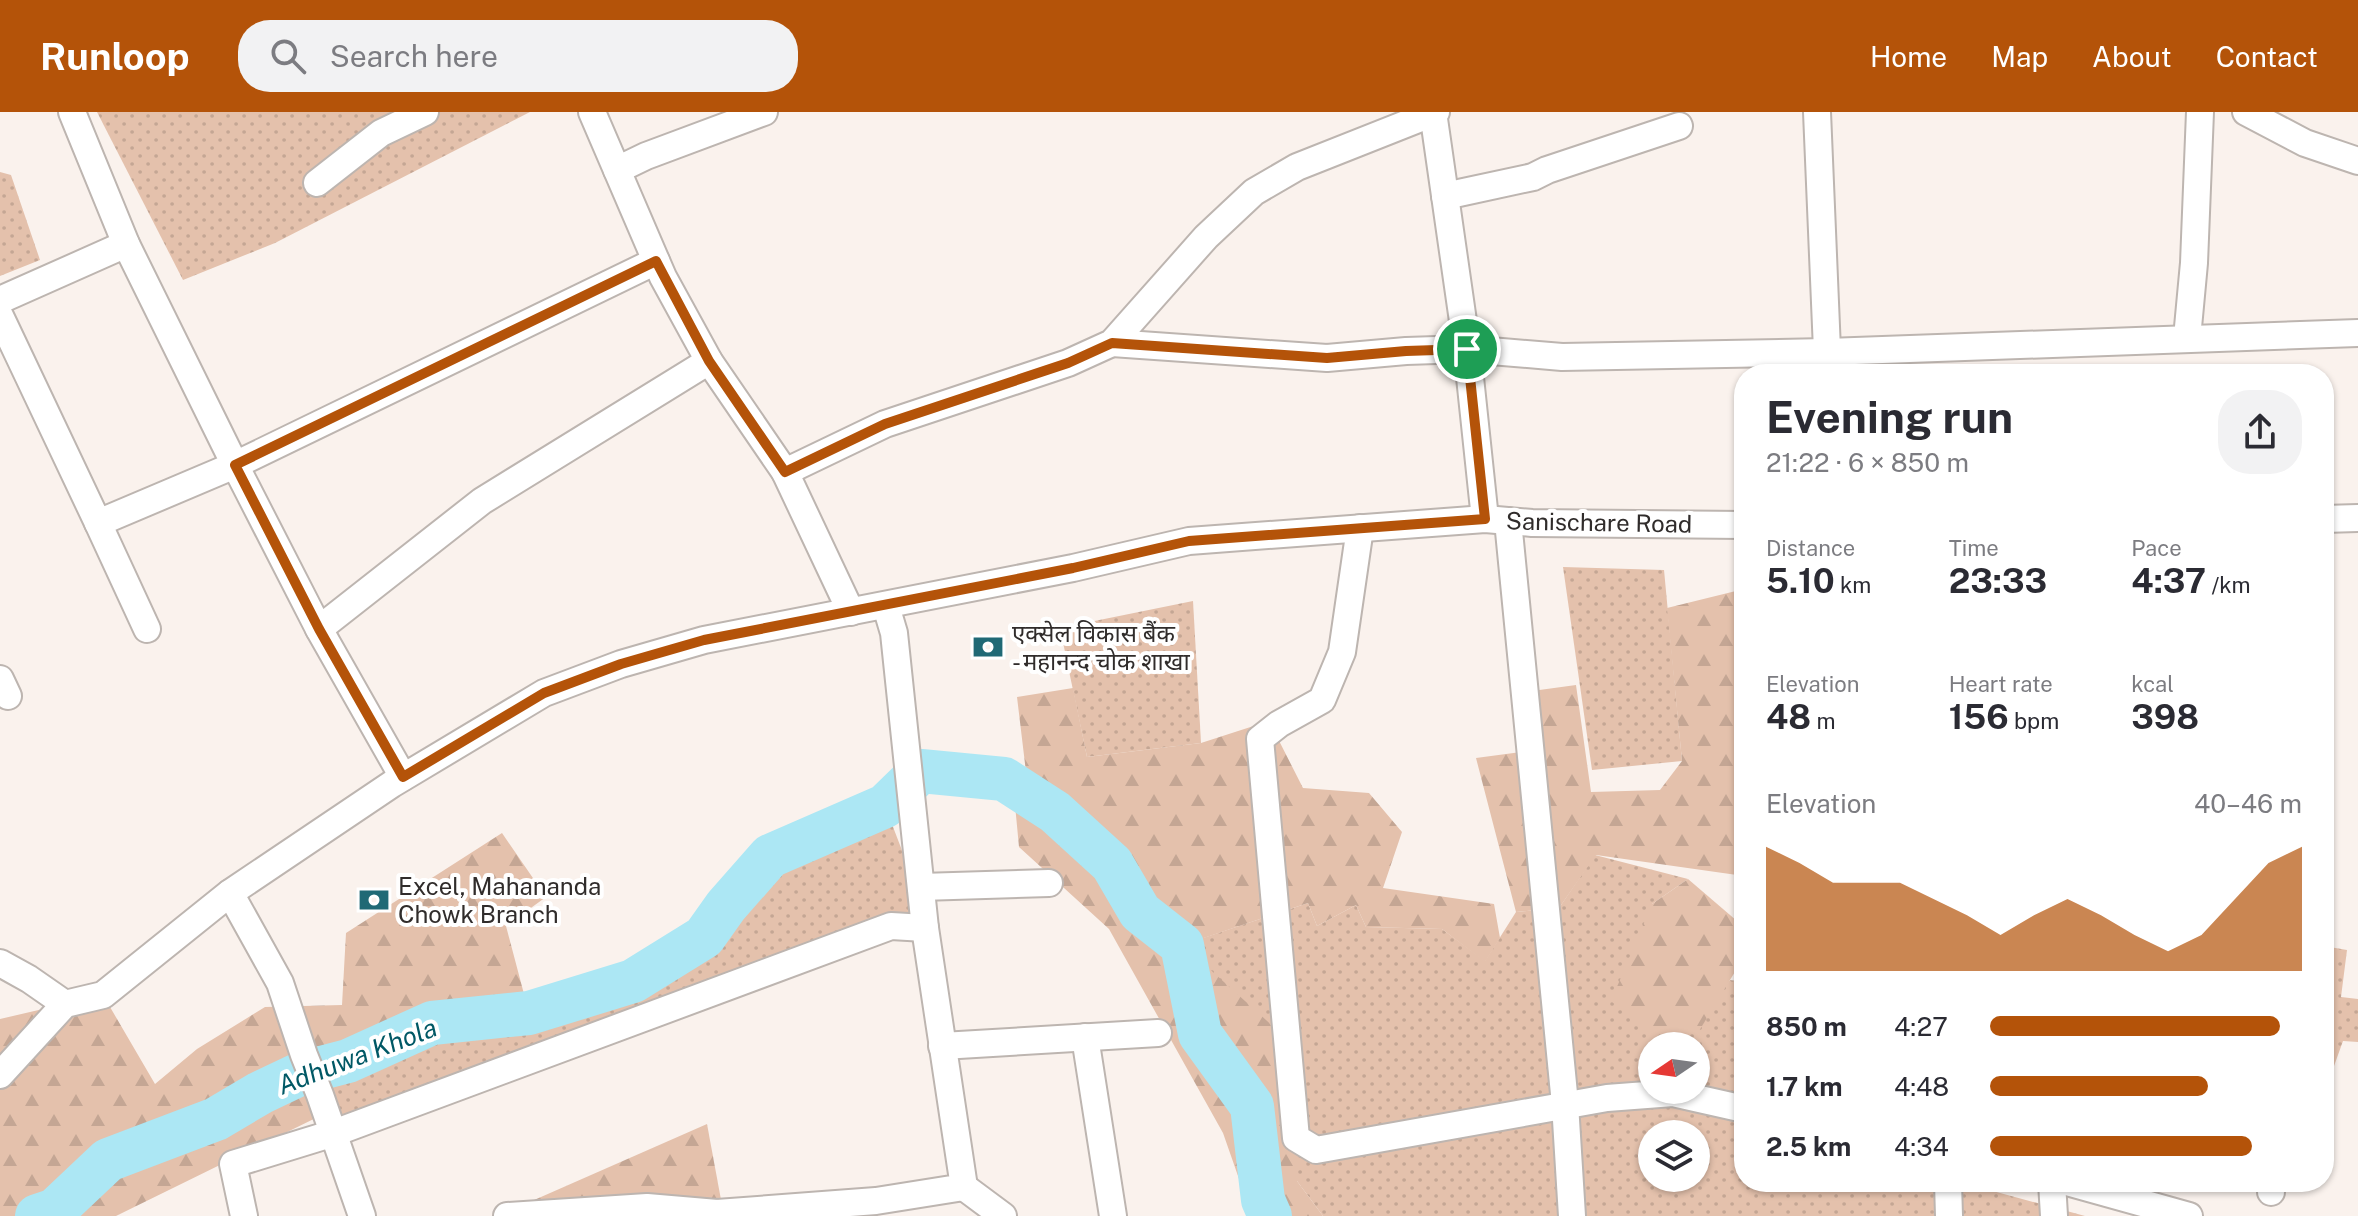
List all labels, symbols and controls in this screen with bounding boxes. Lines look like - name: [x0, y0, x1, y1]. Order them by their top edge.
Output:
- search box: [238, 20, 798, 92]
- text: Runloop: [40, 34, 190, 79]
- icon: search: [266, 34, 310, 78]
- text: Search here: [330, 38, 498, 74]
- text: Home: [1870, 40, 1947, 73]
- text: Map: [1991, 40, 2048, 73]
- text: About: [2092, 40, 2172, 73]
- text: Contact: [2216, 40, 2318, 73]
- pin: [1433, 315, 1501, 383]
- icon: arrive: [1445, 327, 1489, 371]
- button: share: [2218, 390, 2302, 474]
- text: Evening run: [1766, 391, 2013, 443]
- text: 21:22 · 6 × 850 m: [1766, 447, 1969, 478]
- street label: Sanischare Road: [1506, 506, 1692, 538]
- text: Distance: [1766, 535, 1855, 561]
- text: Time: [1949, 535, 1999, 561]
- text: Pace: [2131, 535, 2182, 561]
- text: 5.10: [1766, 561, 1835, 601]
- text: 23:33: [1949, 561, 2047, 601]
- text: 4:37: [2131, 561, 2206, 601]
- text: km: [1835, 572, 1871, 598]
- text: /km: [2206, 572, 2251, 598]
- place label: एक्सेल विकास बैंक - महानन्द चोक शाखा: [1012, 619, 1190, 675]
- bank icon: एक्सेल विकास बैंक - महानन्द चोक शाखा: [971, 630, 1005, 664]
- text: Elevation: [1766, 671, 1859, 697]
- text: Heart rate: [1949, 671, 2053, 697]
- text: kcal: [2131, 671, 2174, 697]
- text: 48: [1766, 697, 1811, 737]
- text: 156: [1949, 697, 2009, 737]
- text: 398: [2131, 697, 2199, 737]
- text: m: [1811, 708, 1836, 734]
- text: bpm: [2009, 708, 2059, 734]
- text: Elevation: [1766, 788, 1876, 819]
- text: 40–46 m: [2194, 788, 2302, 819]
- place label: Excel, Mahananda Chowk Branch: [398, 872, 601, 928]
- bank icon: Excel, Mahananda Chowk Branch: [357, 883, 391, 917]
- water label: Adhuwa Khola: [273, 1011, 441, 1101]
- text: 850 m: [1766, 1011, 1847, 1042]
- text: 4:27: [1894, 1011, 1948, 1042]
- north arrow: [1638, 1032, 1710, 1104]
- map controls: [1638, 1032, 1710, 1192]
- text: 1.7 km: [1766, 1071, 1843, 1102]
- text: 4:48: [1894, 1071, 1949, 1102]
- button: layers: [1638, 1120, 1710, 1192]
- text: 2.5 km: [1766, 1131, 1851, 1162]
- text: 4:34: [1894, 1131, 1949, 1162]

